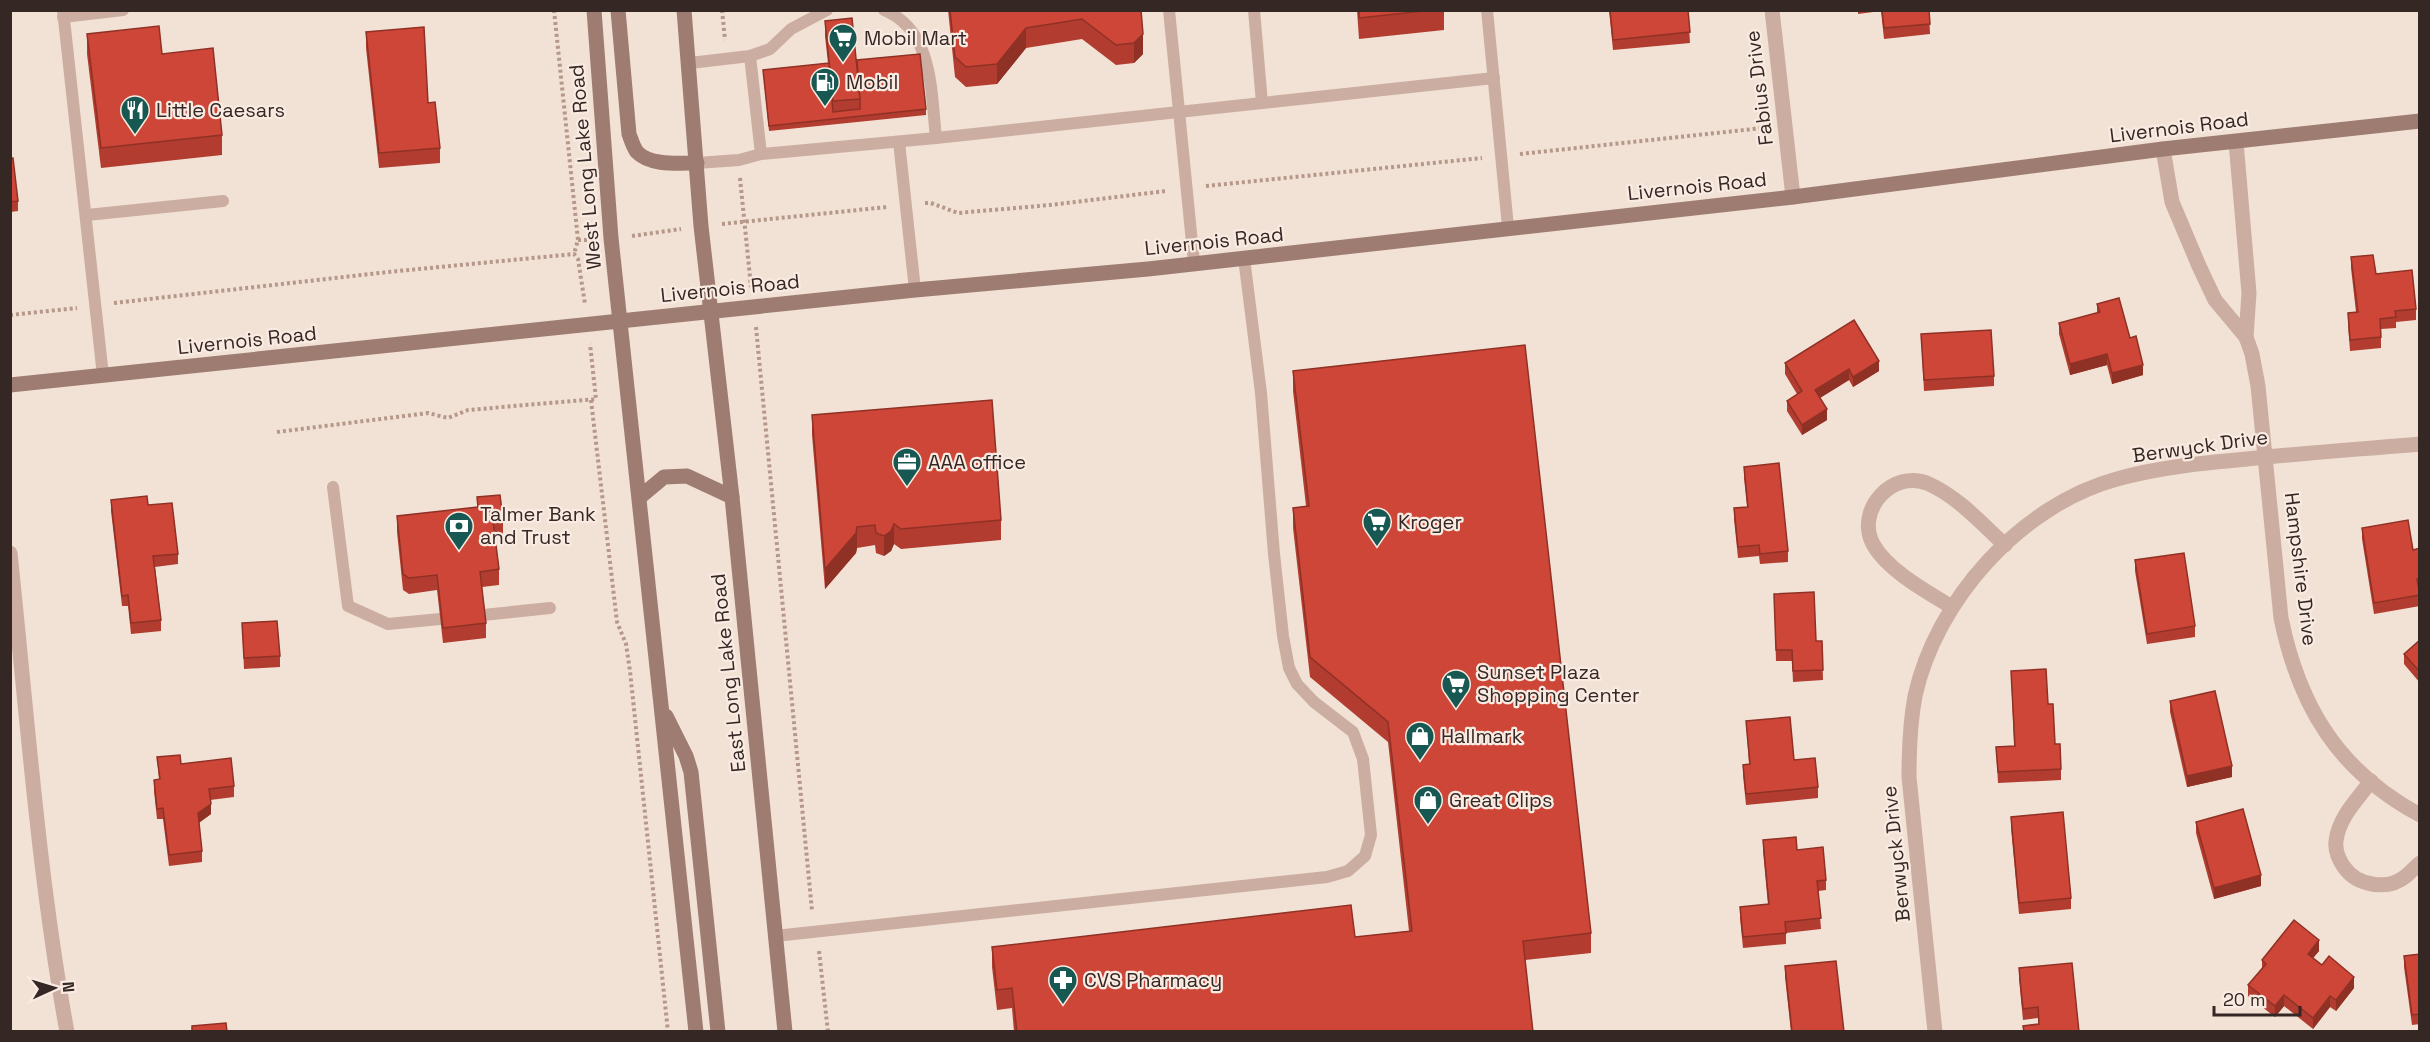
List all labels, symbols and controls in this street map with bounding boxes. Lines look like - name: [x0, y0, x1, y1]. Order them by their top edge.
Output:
- supermarket icon: Mobil Mart: [827, 22, 859, 64]
- place label: Mobil Mart: [864, 25, 967, 51]
- street label: Fabius Drive: [1739, 29, 1779, 147]
- street label: West Long Lake Road: [563, 63, 607, 271]
- fuel station icon: Mobil: [809, 66, 841, 108]
- place label: Mobil: [846, 69, 898, 95]
- restaurant icon: Little Caesars: [119, 94, 151, 136]
- place label: Little Caesars: [156, 97, 285, 123]
- street label: Livernois Road: [2108, 106, 2250, 148]
- street label: Livernois Road: [1626, 166, 1768, 206]
- street label: Livernois Road: [1143, 221, 1285, 261]
- street label: Livernois Road: [659, 268, 801, 308]
- street label: Livernois Road: [176, 320, 318, 360]
- street label: Berwyck Drive: [2131, 424, 2269, 468]
- office icon: AAA office: [891, 446, 923, 488]
- place label: AAA office: [928, 449, 1026, 475]
- street label: Hampshire Drive: [2279, 491, 2323, 647]
- place label: Talmer Bank and Trust: [480, 501, 596, 550]
- supermarket icon: Kroger: [1361, 506, 1393, 548]
- place label: Kroger: [1398, 509, 1462, 535]
- bank icon: Talmer Bank and Trust: [443, 510, 475, 552]
- street label: East Long Lake Road: [705, 572, 751, 774]
- place label: Sunset Plaza Shopping Center: [1477, 659, 1640, 708]
- supermarket icon: Sunset Plaza Shopping Center: [1440, 668, 1472, 710]
- shop icon: Hallmark: [1404, 720, 1436, 762]
- place label: Hallmark: [1441, 723, 1523, 749]
- shop icon: Great Clips: [1412, 784, 1444, 826]
- street label: Berwyck Drive: [1876, 785, 1916, 923]
- place label: Great Clips: [1449, 787, 1553, 813]
- north arrow: [24, 958, 84, 1018]
- pharmacy icon: CVS Pharmacy: [1047, 964, 1079, 1006]
- place label: CVS Pharmacy: [1084, 967, 1222, 993]
- scale bar: [2214, 979, 2300, 1017]
- text: N: [58, 981, 79, 993]
- text: 20 m: [2223, 988, 2266, 1011]

